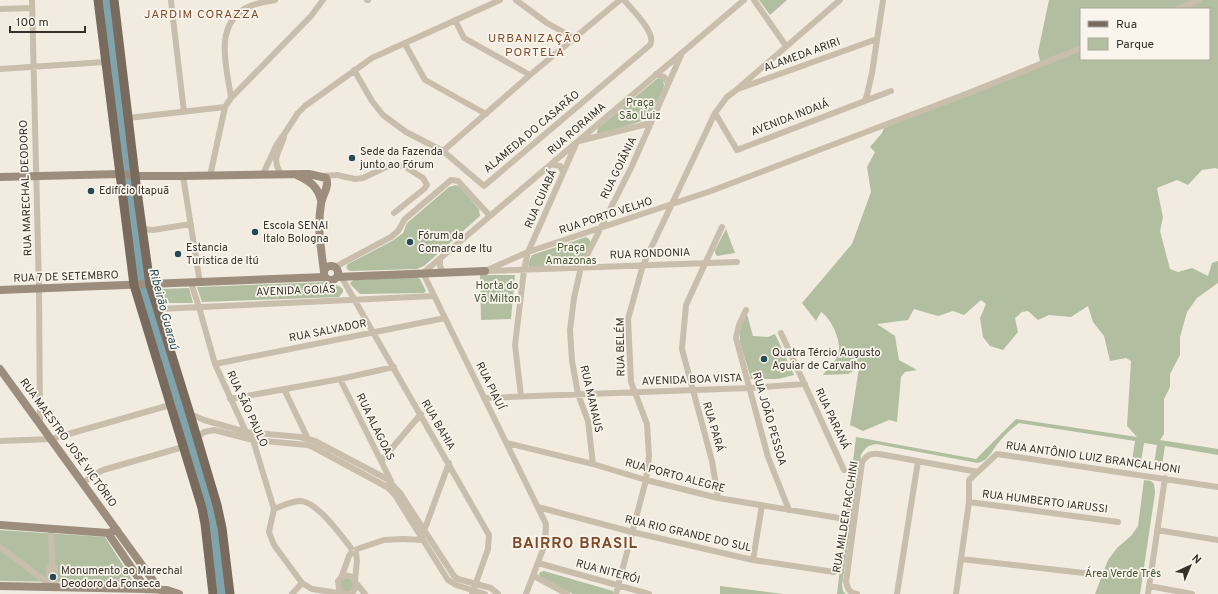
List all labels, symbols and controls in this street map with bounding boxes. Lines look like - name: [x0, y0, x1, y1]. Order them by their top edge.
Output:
- district label: JARDIM CORAZZA: [144, 7, 260, 23]
- scale bar: [10, 8, 85, 34]
- legend: [1080, 8, 1210, 60]
- text: 100 m: [16, 15, 49, 31]
- text: Rua: [1116, 17, 1137, 33]
- district label: URBANIZAÇÃO PORTELA: [488, 31, 582, 61]
- street label: ALAMEDA ARIRI: [762, 35, 842, 75]
- text: Parque: [1116, 37, 1154, 53]
- street label: ALAMEDA DO CASARÃO: [481, 88, 583, 176]
- park label: Praça São Luiz: [619, 96, 661, 123]
- street label: AVENIDA INDAIÁ: [748, 96, 831, 139]
- street label: RUA RORAIMA: [545, 100, 609, 158]
- street label: RUA MARECHAL DEODORO: [17, 120, 35, 256]
- street label: RUA GOIÂNIA: [597, 134, 640, 202]
- place label: Sede da Fazenda junto ao Fórum: [359, 145, 443, 172]
- marker: Sede da Fazenda junto ao Fórum: [347, 153, 357, 163]
- street label: RUA CUIABÁ: [521, 167, 560, 231]
- place label: Edifício Itapuã: [99, 184, 169, 198]
- marker: Edifício Itapuã: [86, 186, 96, 196]
- street label: RUA PORTO VELHO: [558, 194, 654, 238]
- place label: Escola SENAI Italo Bologna: [263, 219, 329, 246]
- marker: Escola SENAI Italo Bologna: [250, 227, 260, 237]
- place label: Fórum da Comarca de Itu: [418, 229, 492, 256]
- marker: Fórum da Comarca de Itu: [405, 237, 415, 247]
- place label: Estancia Turistica de Itú: [186, 241, 259, 268]
- park label: Praça Amazonas: [545, 241, 597, 268]
- street label: RUA RONDONIA: [609, 246, 691, 262]
- marker: Estancia Turistica de Itú: [173, 249, 183, 259]
- water label: Ribeirão Guaraú: [144, 267, 182, 353]
- street label: RUA 7 DE SETEMBRO: [13, 268, 119, 286]
- park label: Horta do Võ Milton: [474, 279, 520, 306]
- street label: AVENIDA GOIÁS: [256, 282, 336, 299]
- street label: RUA SALVADOR: [288, 317, 368, 345]
- street label: RUA BELÉM: [612, 317, 629, 377]
- place label: Quatra Tércio Augusto Aguiar de Carvalho: [772, 346, 881, 373]
- marker: Quatra Tércio Augusto Aguiar de Carvalho: [759, 354, 769, 364]
- street label: RUA PIAUÍ: [472, 359, 509, 413]
- street label: RUA MANAUS: [576, 364, 606, 434]
- street label: RUA SÃO PAULO: [223, 369, 271, 449]
- street label: RUA JOÃO PESSOA: [749, 370, 789, 468]
- street label: AVENIDA BOA VISTA: [642, 371, 742, 389]
- street label: RUA MAESTRO JOSÉ VICTÓRIO: [16, 375, 120, 510]
- street label: RUA PARANÁ: [812, 386, 853, 452]
- street label: RUA ALAGOAS: [353, 391, 397, 463]
- street label: RUA BAHIA: [418, 397, 458, 453]
- street label: RUA PARÁ: [699, 400, 728, 454]
- street label: RUA ANTÔNIO LUIZ BRANCALHONI: [1005, 438, 1181, 477]
- street label: RUA PORTO ALEGRE: [623, 456, 727, 496]
- street label: RUA MILDER FACCHINI: [830, 460, 862, 574]
- street label: RUA HUMBERTO IARUSSI: [981, 487, 1109, 517]
- street label: RUA RIO GRANDE DO SUL: [623, 513, 753, 555]
- district label: BAIRRO BRASIL: [512, 535, 638, 554]
- north arrow: [1170, 546, 1210, 586]
- text: N: [1189, 552, 1204, 567]
- street label: RUA NITERÓI: [574, 556, 642, 587]
- place label: Monumento ao Marechal Deodoro da Fonseca: [61, 564, 182, 591]
- park label: Área Verde Três: [1085, 566, 1161, 581]
- marker: Monumento ao Marechal Deodoro da Fonseca: [48, 572, 58, 582]

